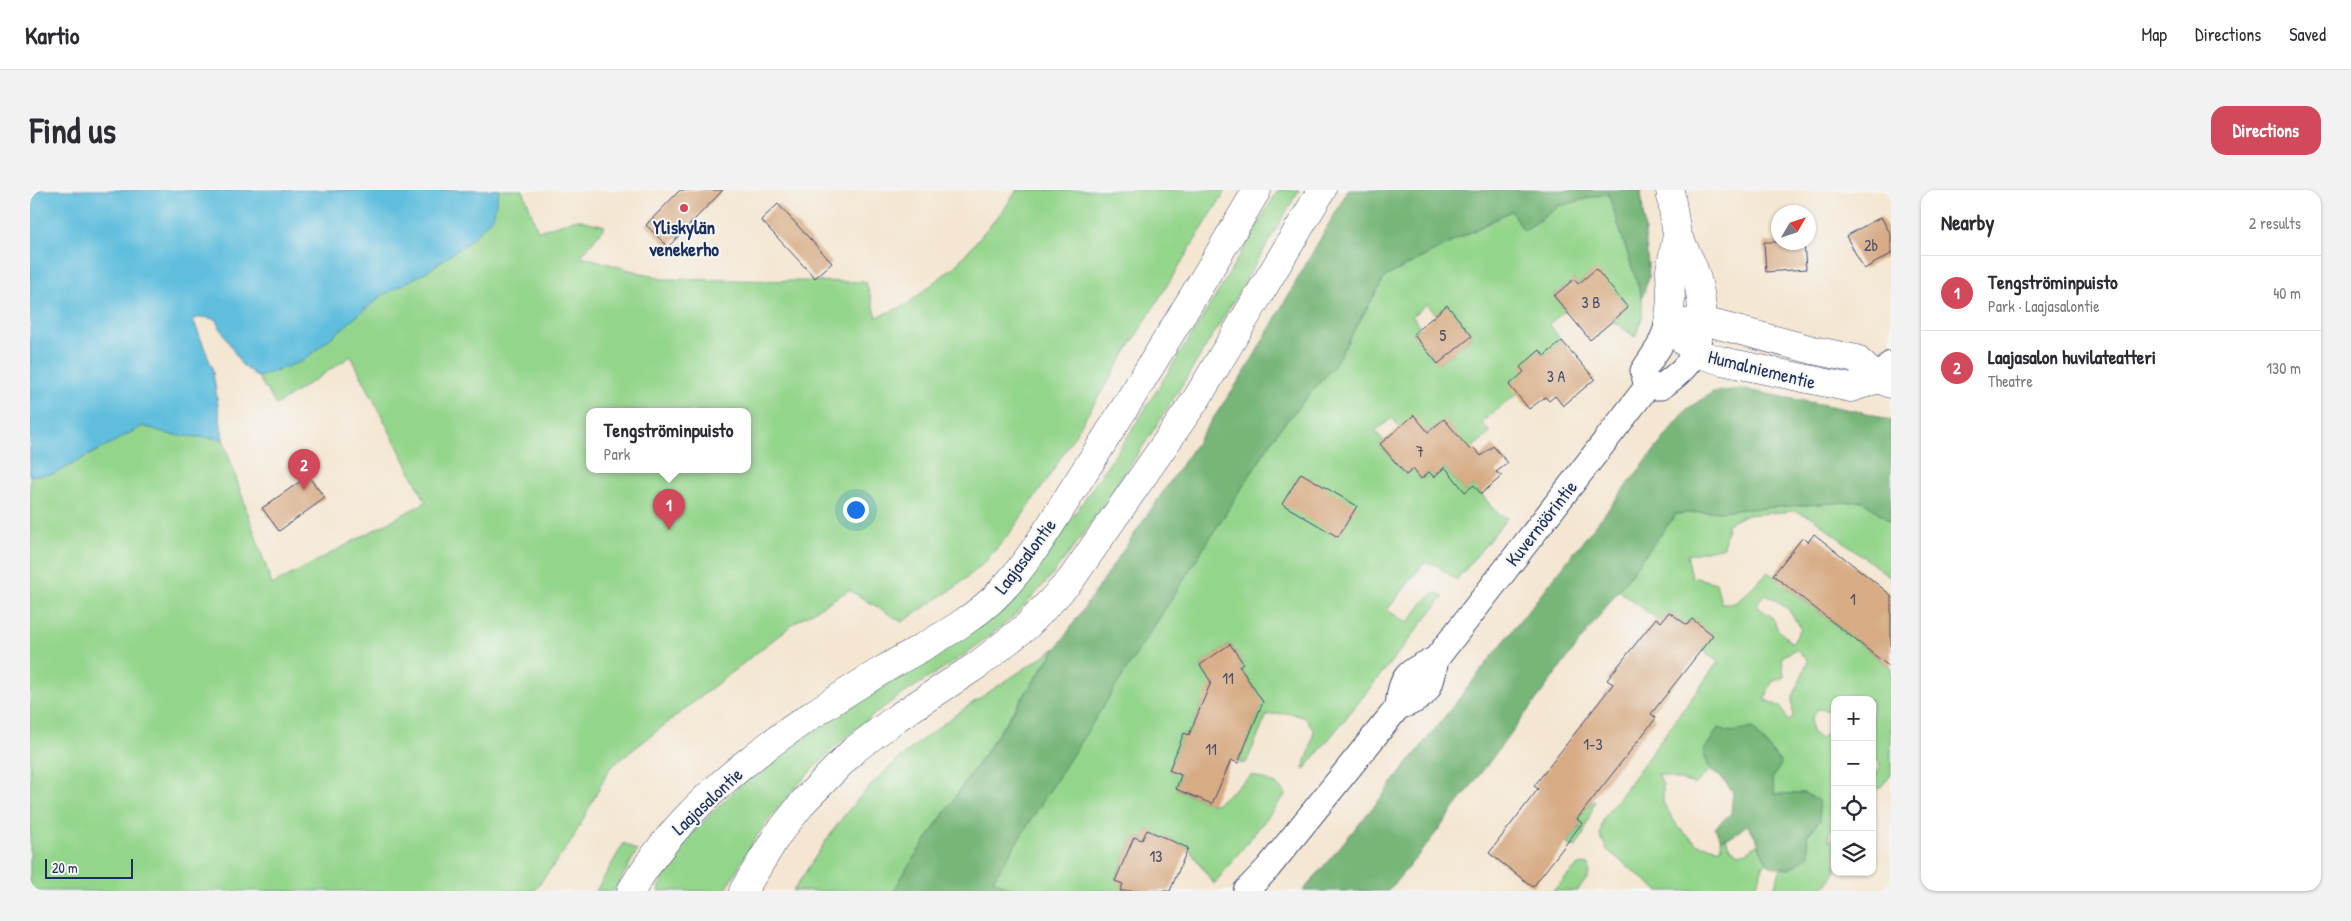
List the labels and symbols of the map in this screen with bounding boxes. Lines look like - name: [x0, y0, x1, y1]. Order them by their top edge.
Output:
- marker: Yliskylän venekerho: [678, 202, 690, 214]
- north arrow: [1771, 205, 1816, 250]
- place label: Yliskylän venekerho: [649, 214, 719, 262]
- house number: 2b: [1864, 234, 1878, 256]
- house number: 3 B: [1582, 291, 1600, 313]
- house number: 5: [1440, 324, 1447, 346]
- street label: Humalniementie: [1706, 343, 1819, 395]
- house number: 3 A: [1547, 365, 1566, 387]
- house number: 7: [1416, 440, 1424, 462]
- pin: 2: [288, 449, 320, 490]
- street label: Kuvernöörintie: [1499, 474, 1583, 571]
- pin: 1: [653, 489, 685, 530]
- your location: [843, 497, 869, 523]
- street label: Laajasalontie: [988, 513, 1062, 599]
- house number: 1: [1850, 588, 1856, 610]
- house number: 11: [1222, 667, 1234, 689]
- house number: 1-3: [1583, 733, 1603, 755]
- house number: 11: [1205, 738, 1217, 760]
- street label: Laajasalontie: [666, 761, 748, 841]
- house number: 13: [1150, 845, 1162, 867]
- scale bar: [45, 856, 132, 879]

